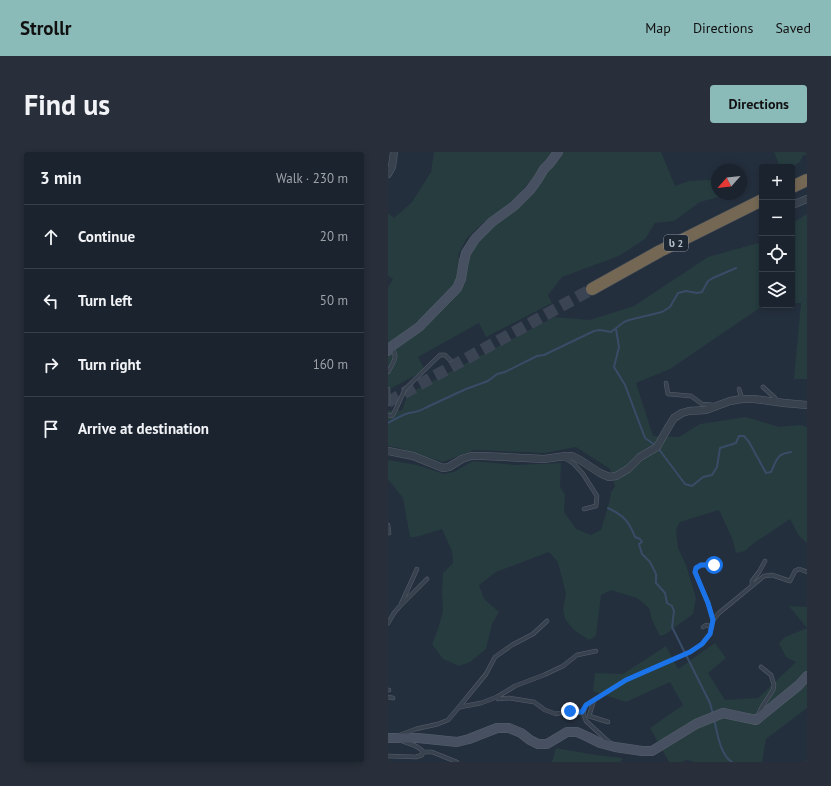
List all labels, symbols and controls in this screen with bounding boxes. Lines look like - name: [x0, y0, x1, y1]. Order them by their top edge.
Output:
- text: Strollr: [20, 16, 71, 40]
- text: Map: [645, 19, 671, 37]
- text: Directions: [693, 19, 753, 37]
- text: Saved: [775, 19, 811, 37]
- button: Directions: [710, 85, 807, 123]
- text: Find us: [24, 86, 110, 123]
- north arrow: [711, 164, 747, 200]
- map controls: [759, 164, 795, 308]
- button: +: [759, 164, 795, 200]
- text: 3 min: [40, 167, 81, 189]
- text: Walk · 230 m: [276, 170, 348, 187]
- button: −: [759, 200, 795, 236]
- icon: ahead: [40, 226, 62, 248]
- text: Continue: [78, 227, 135, 246]
- text: 20 m: [320, 228, 348, 245]
- road number: ს 2: [664, 235, 688, 251]
- button: locate: [759, 236, 795, 272]
- button: layers: [759, 272, 795, 308]
- icon: left: [40, 290, 62, 312]
- text: Turn left: [78, 291, 132, 310]
- text: 50 m: [320, 292, 348, 309]
- icon: right: [40, 354, 62, 376]
- text: Turn right: [78, 355, 141, 374]
- text: 160 m: [313, 356, 348, 373]
- icon: arrive: [40, 418, 62, 440]
- text: Arrive at destination: [78, 419, 209, 438]
- route start: [705, 556, 723, 574]
- route end: [561, 702, 579, 720]

